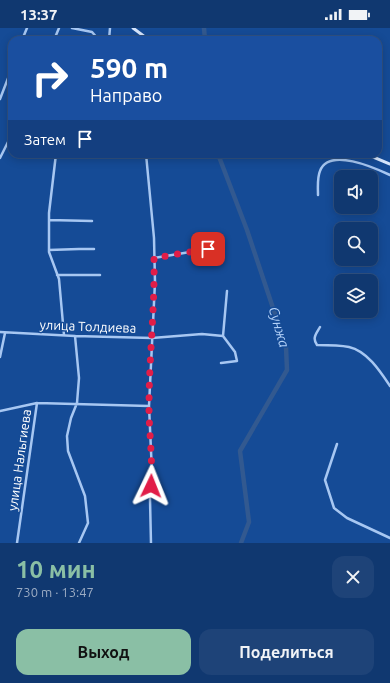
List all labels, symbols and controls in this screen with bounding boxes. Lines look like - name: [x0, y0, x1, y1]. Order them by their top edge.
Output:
- text: 13:37: [20, 6, 58, 23]
- icon: right: [24, 52, 76, 104]
- text: 590 m: [90, 52, 168, 83]
- text: Направо: [90, 85, 162, 105]
- icon: arrive: [74, 128, 96, 150]
- text: Затем: [24, 131, 66, 148]
- map controls: [334, 170, 378, 318]
- button: sound: [334, 170, 378, 214]
- button: search: [334, 222, 378, 266]
- pin: [191, 232, 225, 266]
- icon: arrive: [197, 238, 219, 260]
- button: layers: [334, 274, 378, 318]
- water label: Сунжа: [266, 305, 293, 350]
- street label: улица Толдиева: [39, 317, 137, 335]
- street label: улица Нальгиева: [5, 408, 33, 512]
- position arrow: [130, 465, 172, 507]
- text: 10 мин: [16, 556, 96, 583]
- button: close: [332, 556, 374, 598]
- text: 730 m · 13:47: [16, 585, 94, 599]
- button: Выход: [16, 629, 191, 675]
- button: Поделиться: [199, 629, 374, 675]

